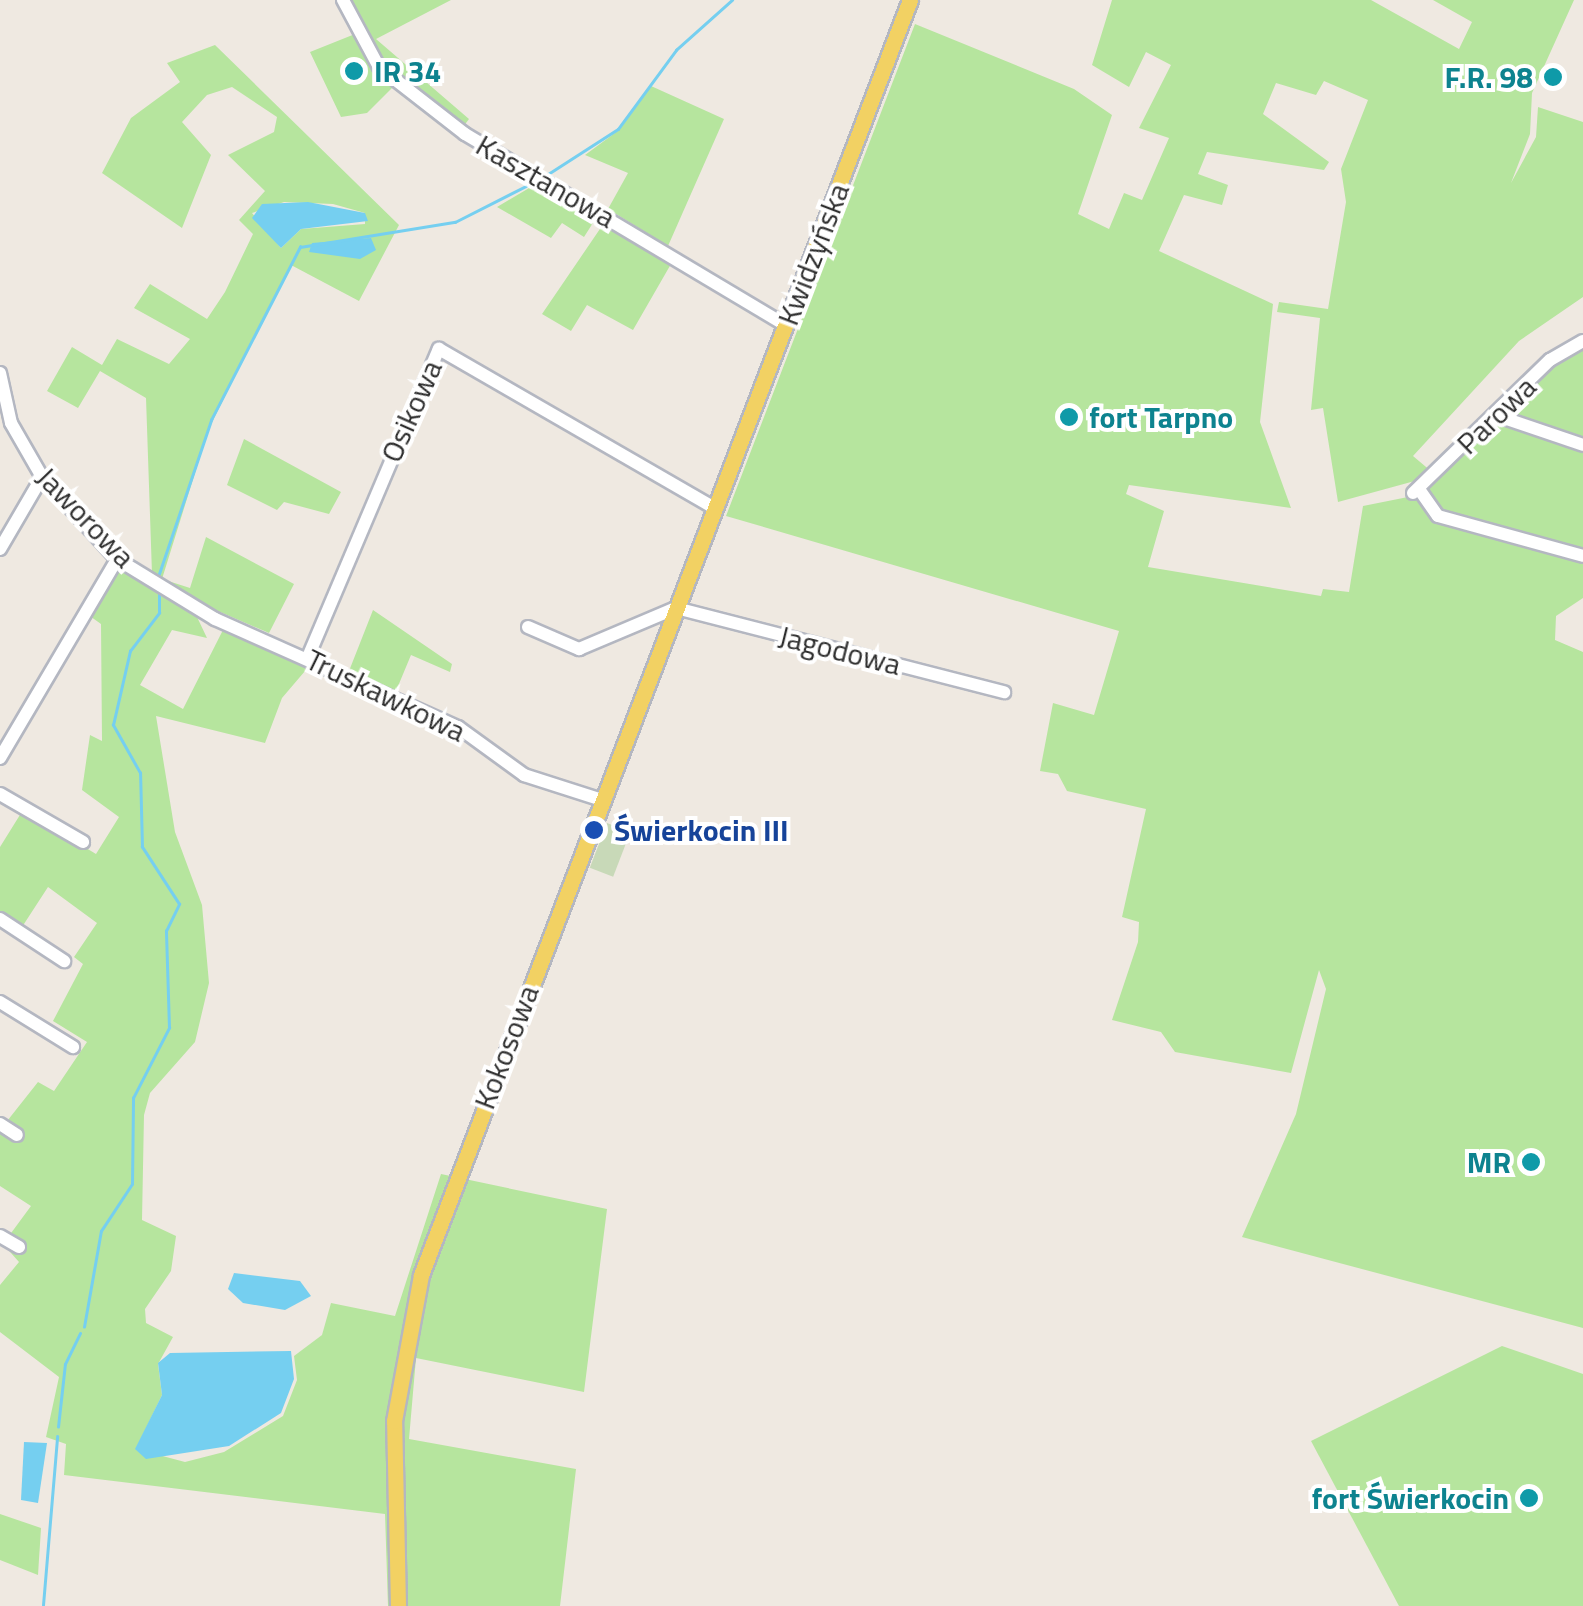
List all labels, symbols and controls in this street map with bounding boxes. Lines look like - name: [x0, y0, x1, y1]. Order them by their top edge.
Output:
- place label: IR 34: [374, 53, 441, 89]
- place label: F.R. 98: [1444, 59, 1533, 95]
- marker: IR 34: [343, 60, 365, 82]
- marker: F.R. 98: [1542, 66, 1564, 88]
- street label: Kasztanowa: [470, 127, 622, 235]
- street label: Kwidzyńska: [769, 178, 857, 330]
- street label: Osikowa: [373, 354, 449, 468]
- street label: Parowa: [1449, 369, 1543, 461]
- place label: fort Tarpno: [1089, 399, 1233, 435]
- marker: fort Tarpno: [1058, 406, 1080, 428]
- street label: Jaworowa: [29, 459, 143, 575]
- street label: Jagodowa: [775, 618, 905, 682]
- street label: Truskawkowa: [300, 641, 472, 749]
- place label: Świerkocin III: [614, 812, 789, 848]
- marker: Świerkocin III: [583, 819, 605, 841]
- street label: Kokosowa: [466, 980, 546, 1114]
- place label: MR: [1467, 1144, 1511, 1180]
- marker: MR: [1520, 1151, 1542, 1173]
- place label: fort Świerkocin: [1311, 1480, 1509, 1516]
- marker: fort Świerkocin: [1518, 1487, 1540, 1509]

